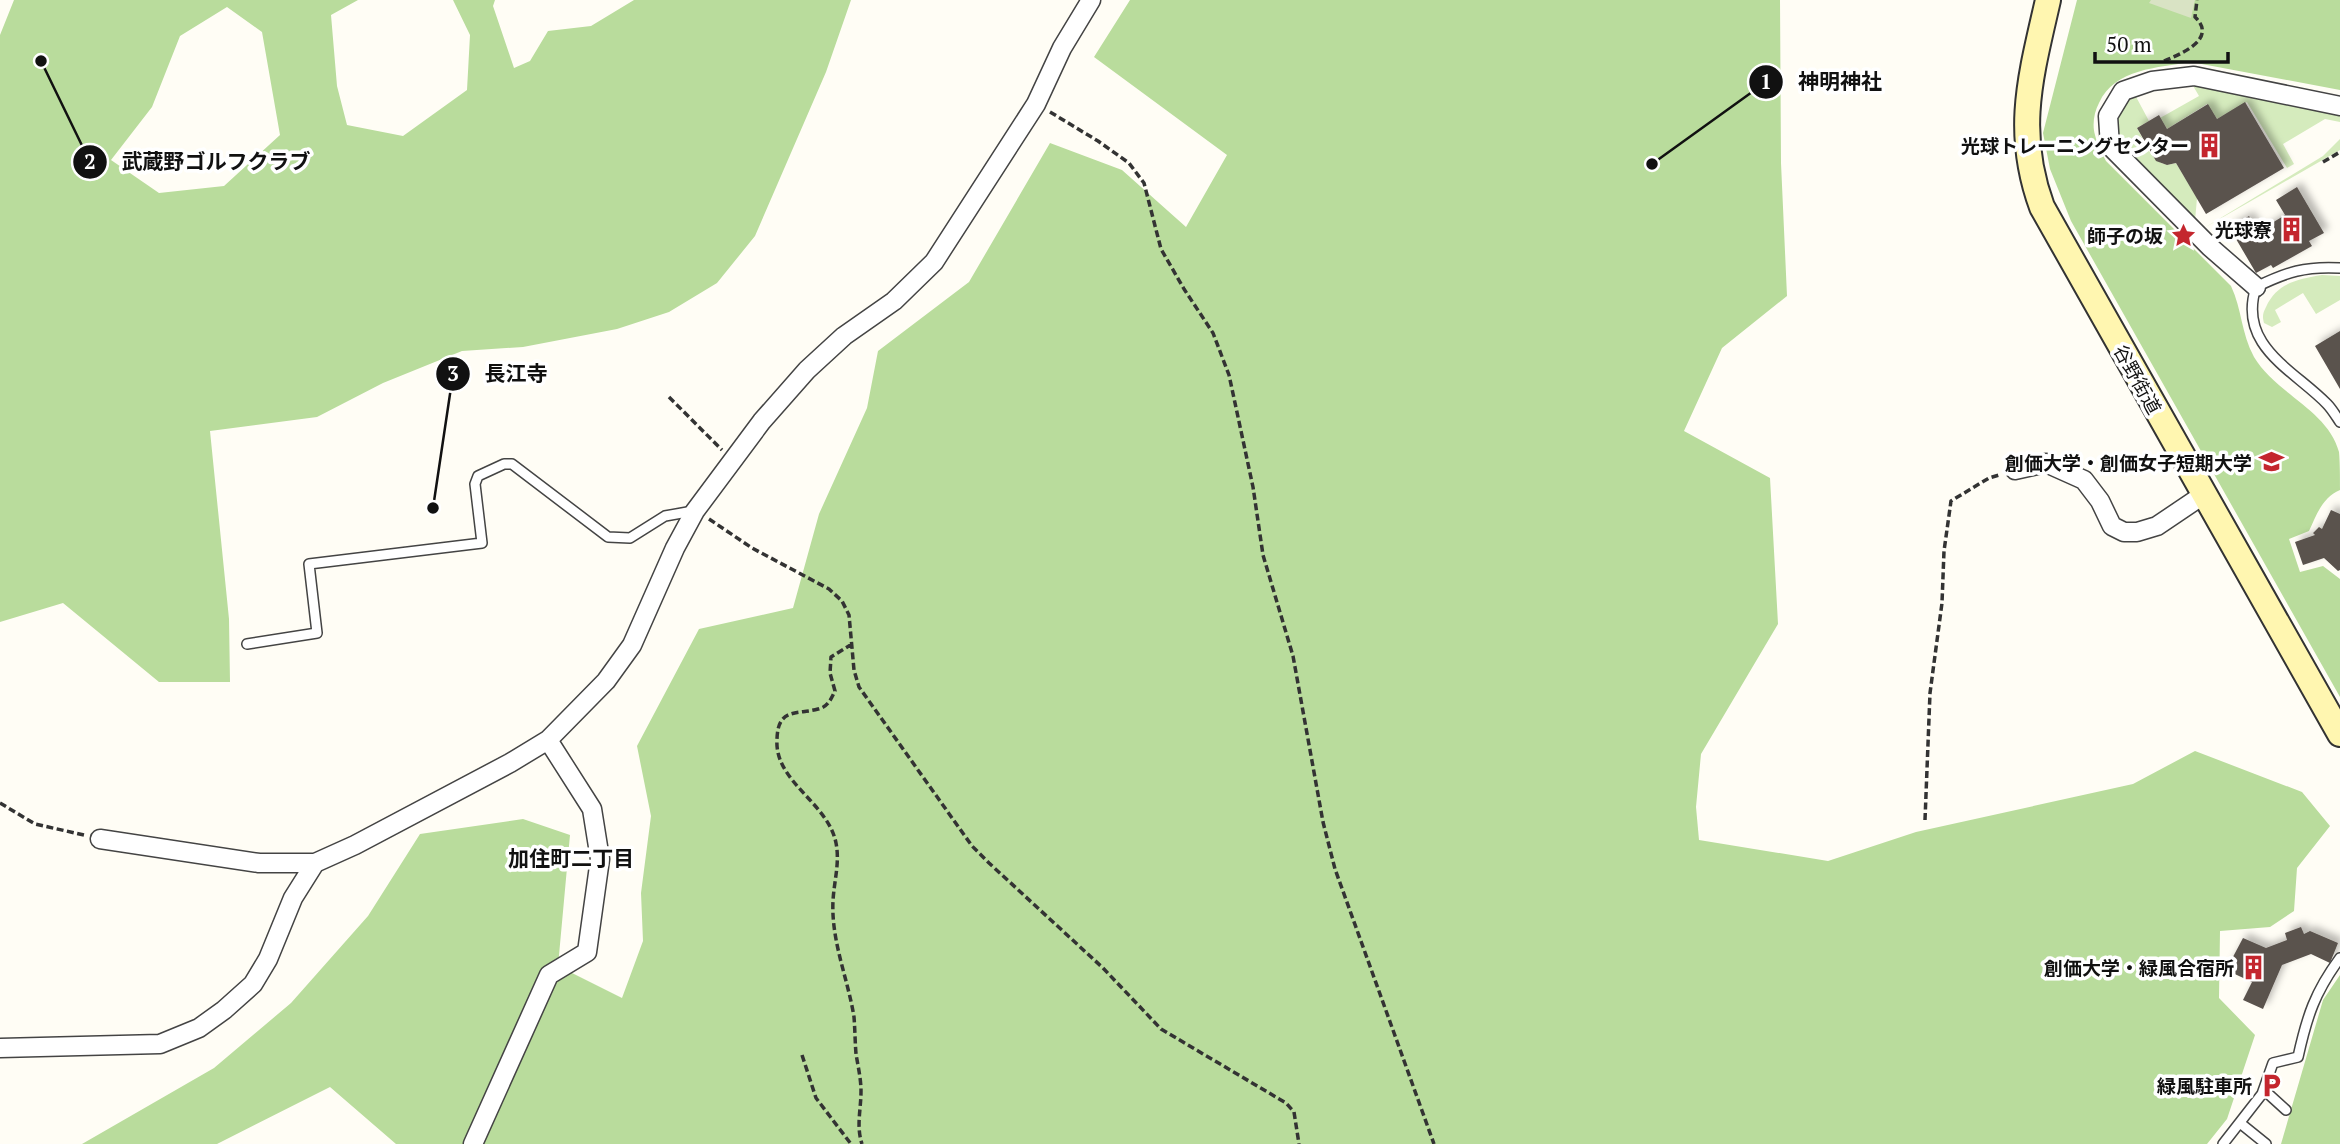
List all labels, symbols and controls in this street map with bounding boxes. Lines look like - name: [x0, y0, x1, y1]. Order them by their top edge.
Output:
- scale bar: [2095, 21, 2228, 65]
- text: 50 m: [2106, 30, 2152, 58]
- callout: 神明神社: [1749, 61, 1896, 103]
- text: 1: [1760, 67, 1772, 95]
- text: 神明神社: [1798, 67, 1882, 95]
- building icon: 光球トレーニングセンター: [2195, 131, 2223, 159]
- place label: 光球トレーニングセンター: [1961, 133, 2189, 158]
- callout: 武蔵野ゴルフクラブ: [73, 141, 325, 183]
- text: 2: [84, 147, 96, 175]
- text: 武蔵野ゴルフクラブ: [122, 147, 311, 175]
- building icon: 光球寮: [2278, 215, 2306, 243]
- place label: 光球寮: [2215, 217, 2272, 242]
- place icon: 師子の坂: [2169, 221, 2197, 249]
- place label: 師子の坂: [2087, 223, 2163, 248]
- street label: 谷野街道: [2109, 340, 2167, 418]
- callout: 長江寺: [435, 353, 561, 395]
- text: 3: [447, 359, 459, 387]
- text: 長江寺: [485, 359, 548, 387]
- school or university icon: 創価大学・創価女子短期大学: [2258, 448, 2286, 476]
- place label: 創価大学・創価女子短期大学: [2005, 450, 2252, 475]
- district label: 加住町二丁目: [508, 844, 634, 872]
- building icon: 創価大学・緑風合宿所: [2240, 953, 2268, 981]
- place label: 創価大学・緑風合宿所: [2044, 955, 2234, 980]
- parking icon: 緑風駐車所: [2258, 1071, 2286, 1099]
- place label: 緑風駐車所: [2157, 1073, 2252, 1098]

